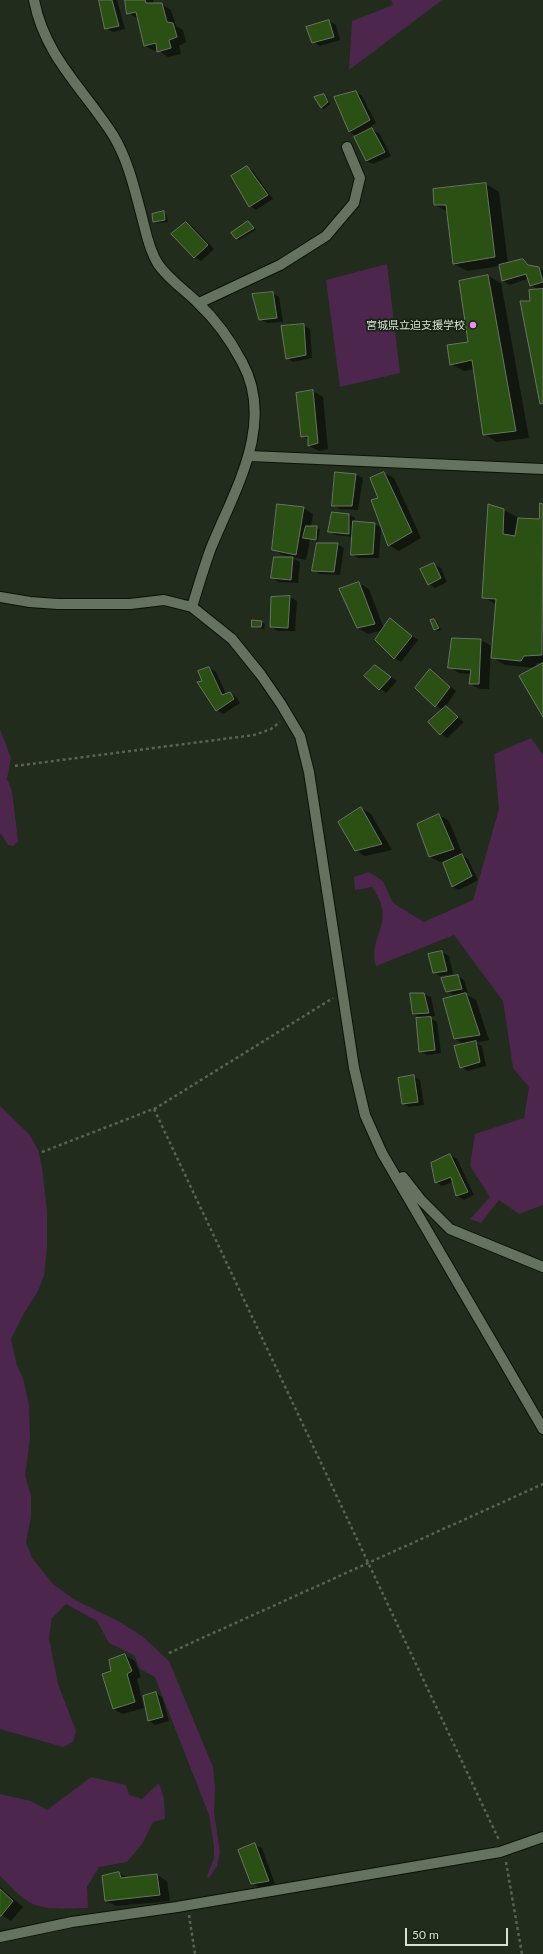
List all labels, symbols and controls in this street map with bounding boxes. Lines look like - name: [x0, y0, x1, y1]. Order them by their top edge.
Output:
- place label: 宮城県立迫支援学校: [366, 318, 465, 332]
- marker: 宮城県立迫支援学校: [468, 320, 478, 330]
- scale bar: [407, 1920, 510, 1946]
- text: 50 m: [412, 1927, 439, 1942]

